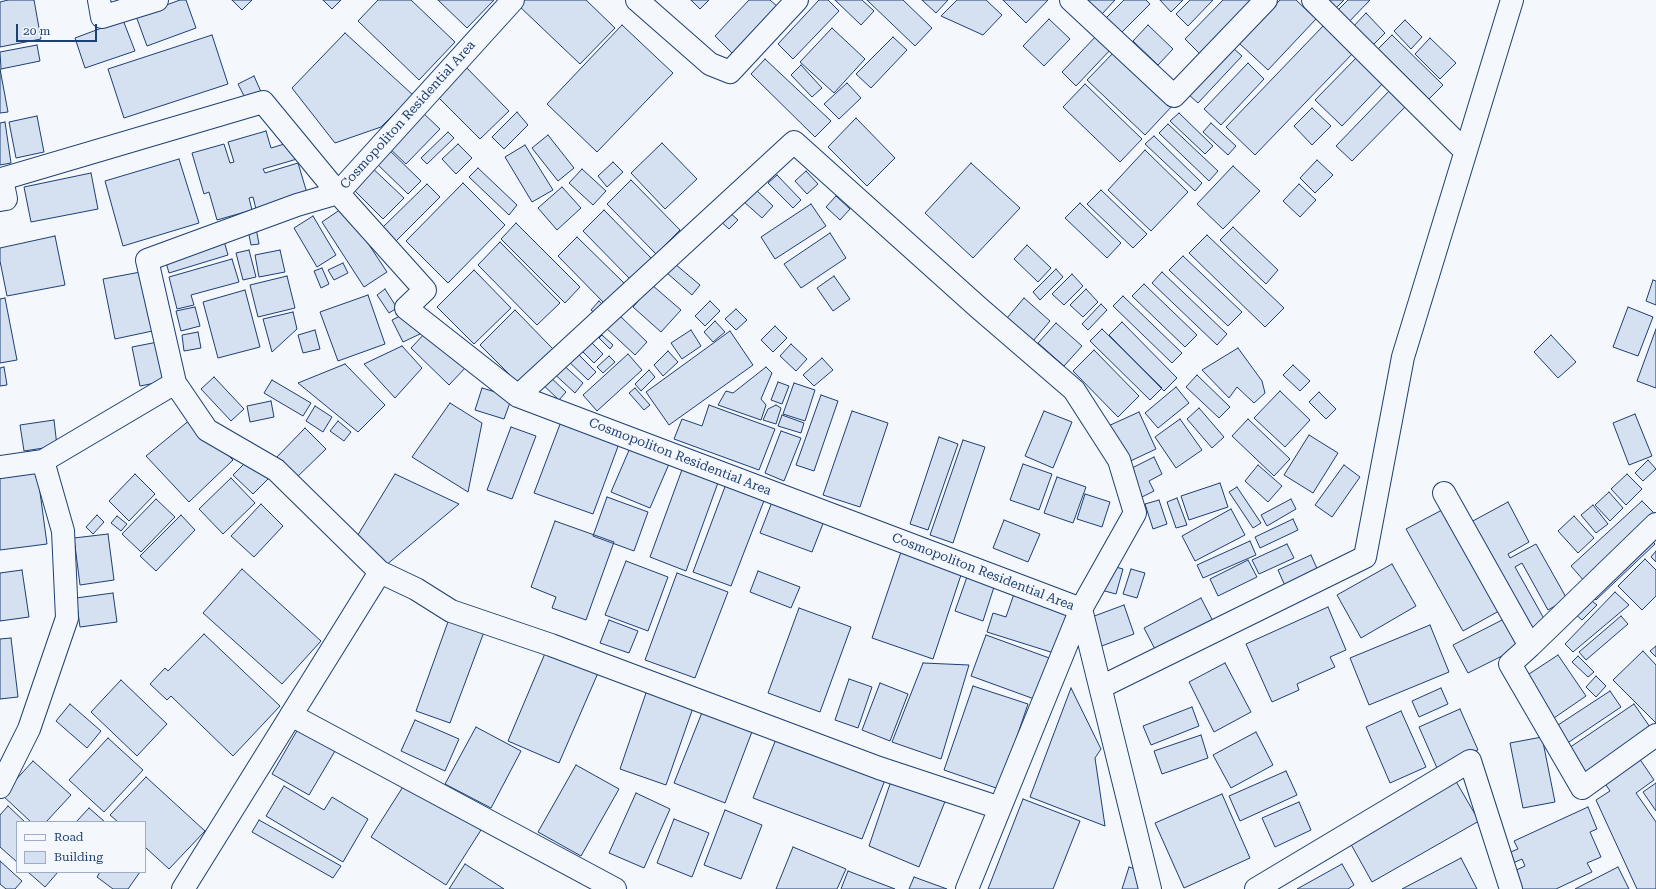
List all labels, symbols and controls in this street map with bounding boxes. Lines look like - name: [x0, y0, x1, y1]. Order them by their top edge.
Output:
- scale bar: [18, 16, 99, 42]
- text: 20 m: [23, 24, 50, 38]
- street label: Cosmopoliton Residential Area: [337, 38, 479, 192]
- street label: Cosmopoliton Residential Area: [586, 415, 774, 499]
- street label: Cosmopoliton Residential Area: [889, 530, 1077, 614]
- legend: [16, 821, 146, 873]
- text: Road: [54, 830, 83, 844]
- text: Building: [54, 850, 103, 864]

